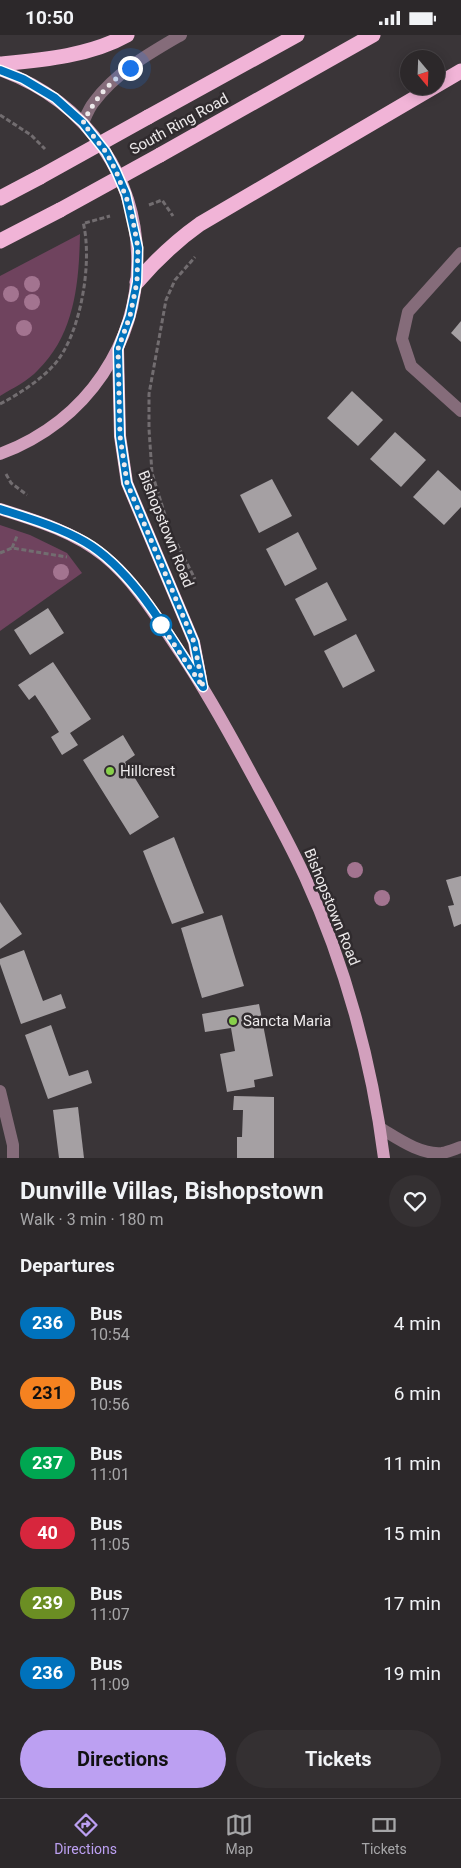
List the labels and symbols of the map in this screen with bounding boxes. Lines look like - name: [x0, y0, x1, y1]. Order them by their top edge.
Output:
- north arrow: [400, 50, 445, 95]
- your location: [118, 56, 143, 81]
- street label: South Ring Road: [126, 89, 232, 159]
- street label: Bishopstown Road: [134, 468, 198, 590]
- unlabelled marker: [150, 614, 172, 636]
- place label: Hillcrest: [120, 762, 175, 780]
- marker: Hillcrest: [104, 765, 116, 777]
- street label: Bishopstown Road: [300, 846, 364, 968]
- place label: Sancta Maria: [243, 1012, 331, 1030]
- marker: Sancta Maria: [227, 1015, 239, 1027]

